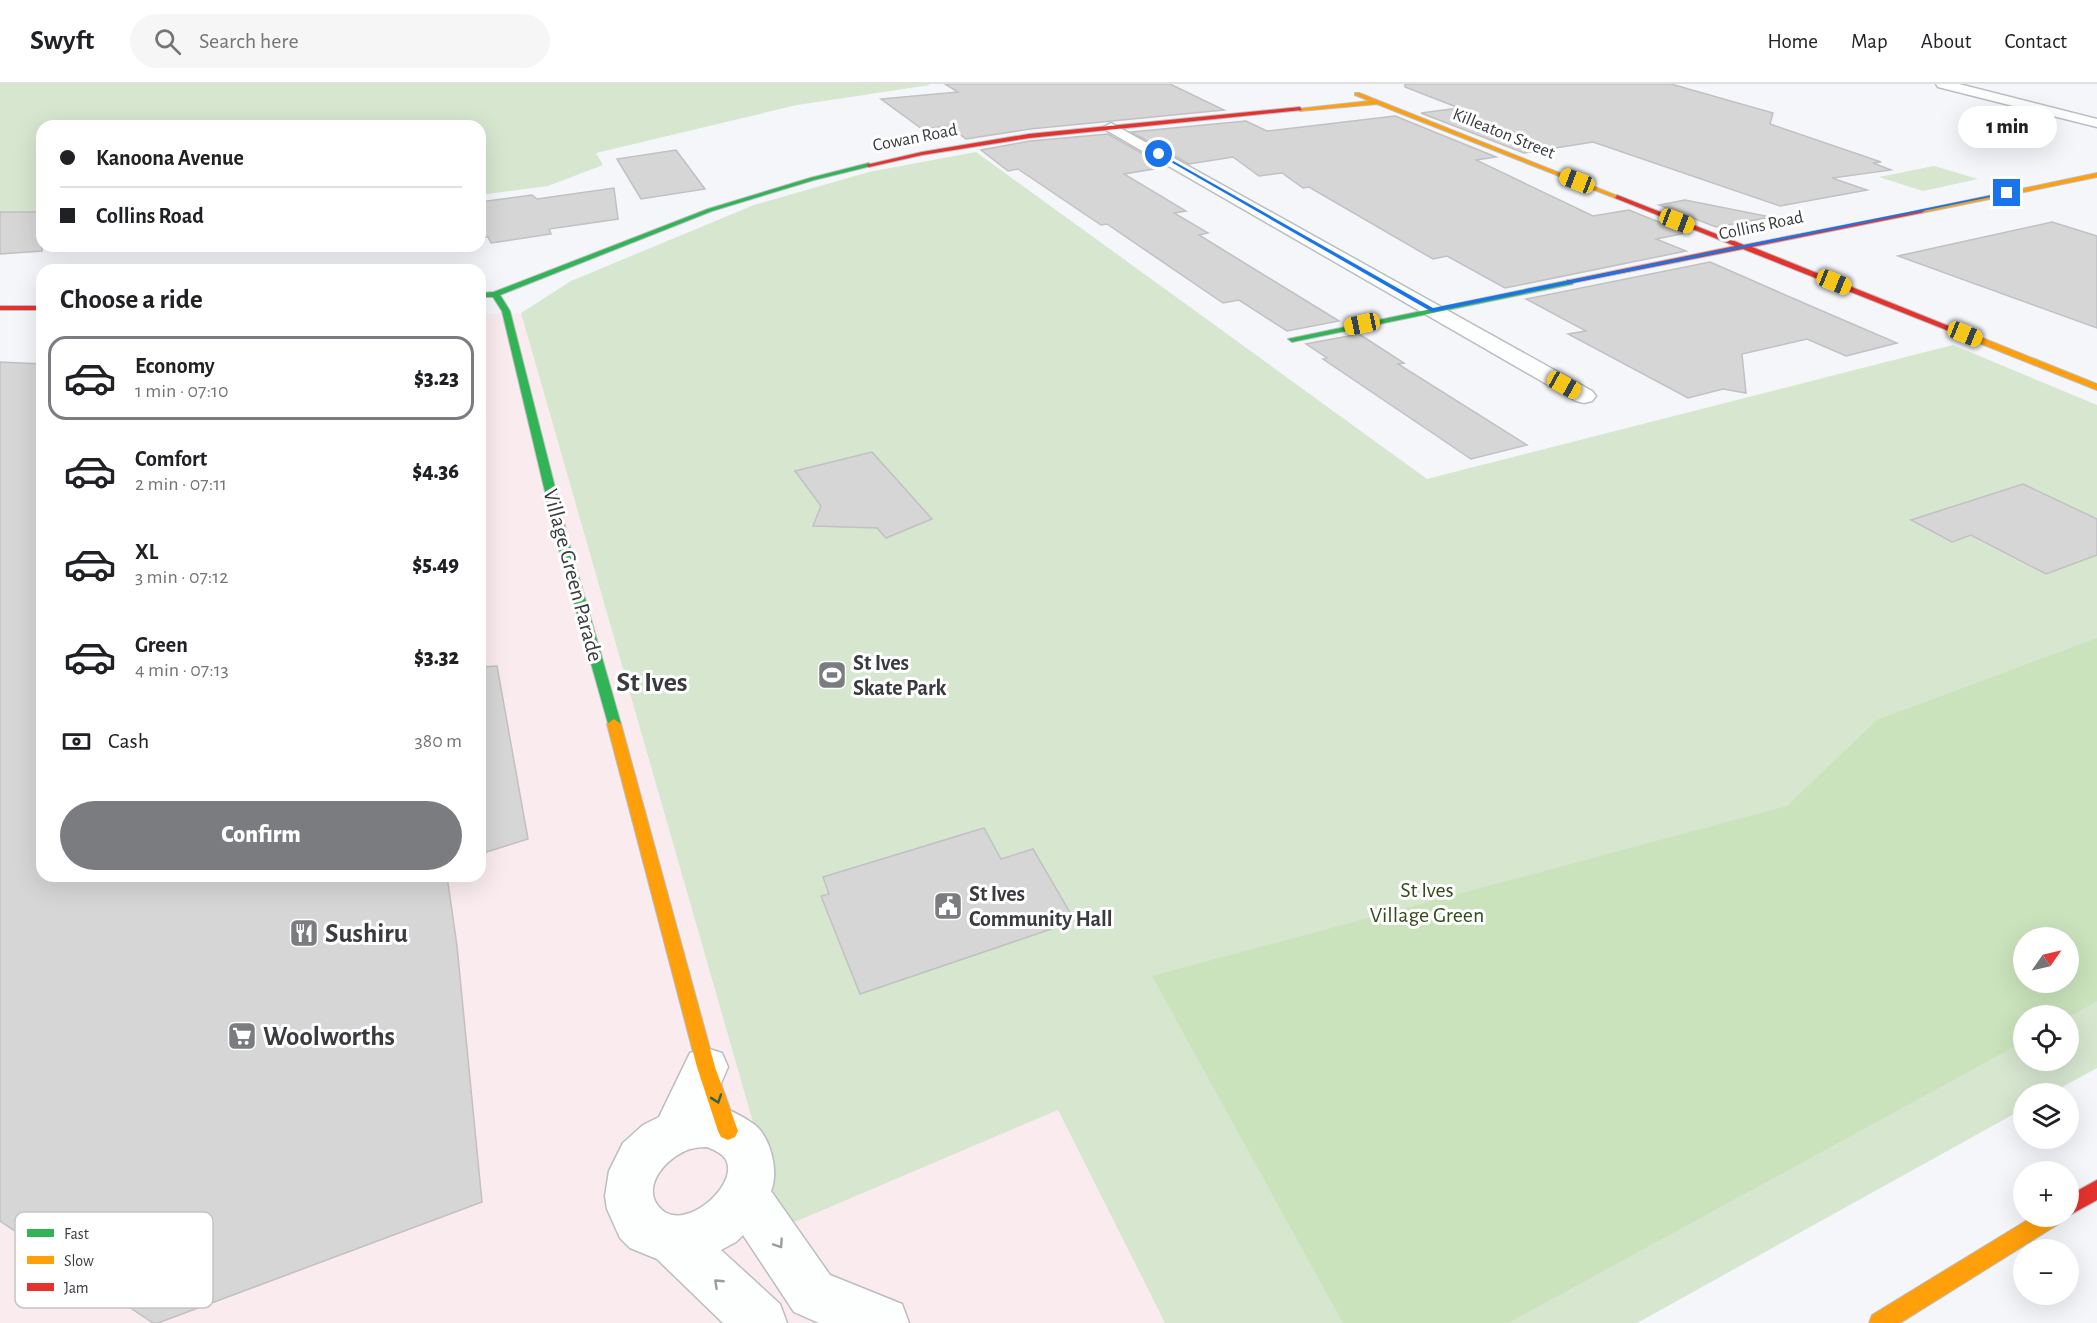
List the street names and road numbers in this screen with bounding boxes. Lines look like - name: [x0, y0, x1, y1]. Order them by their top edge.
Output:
- street label: Killeaton Street: [1450, 105, 1558, 163]
- street label: Cowan Road: [871, 121, 959, 155]
- street label: Collins Road: [1717, 208, 1805, 244]
- street label: Village Green Parade: [539, 487, 607, 664]

